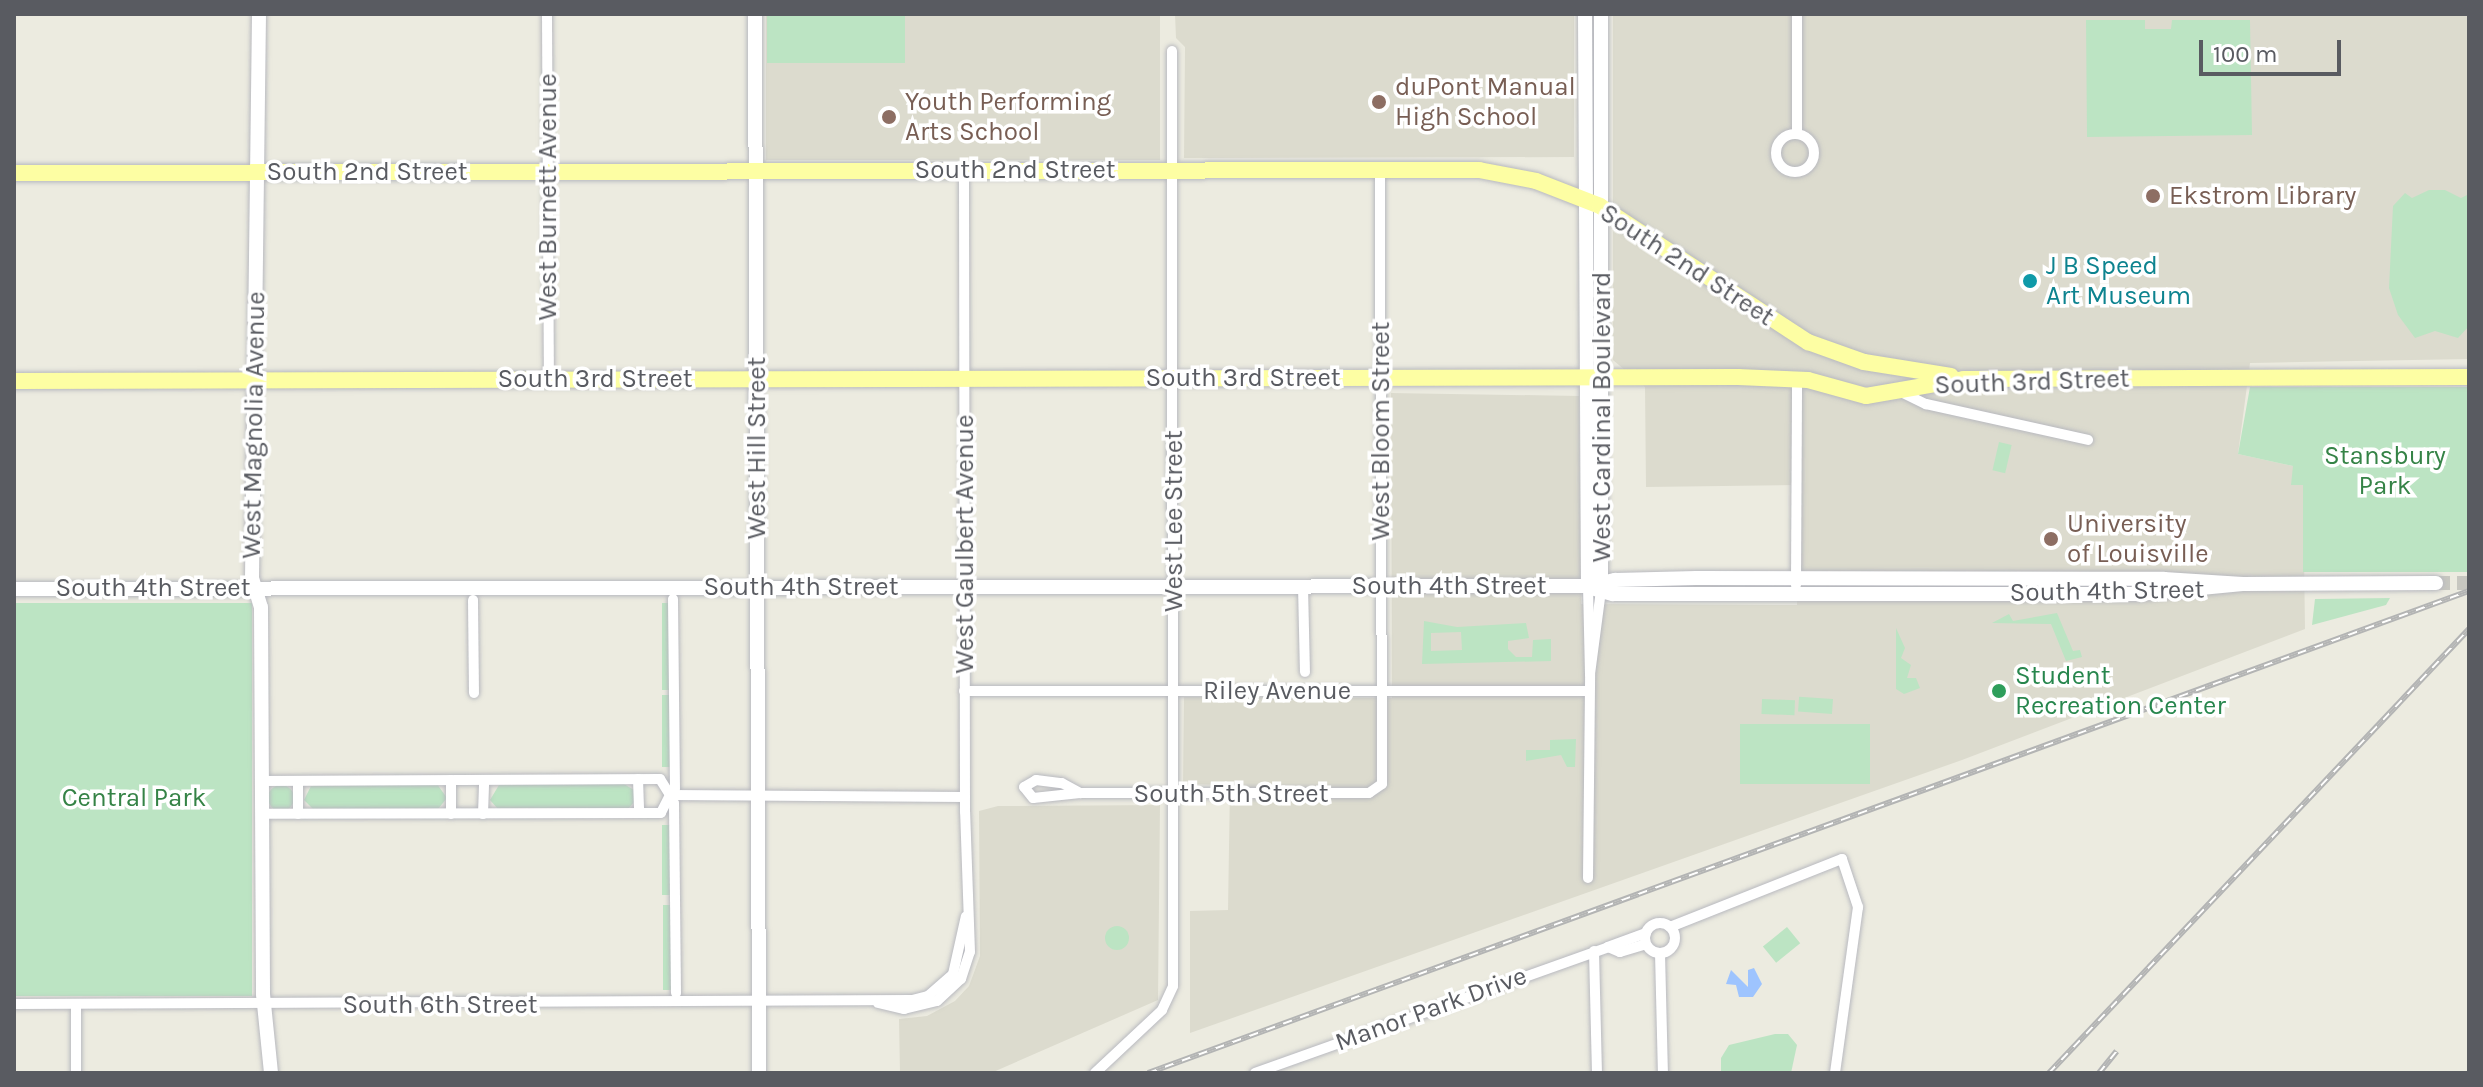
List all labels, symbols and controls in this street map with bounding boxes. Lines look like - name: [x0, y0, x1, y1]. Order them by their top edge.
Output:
- scale bar: [2203, 24, 2345, 74]
- text: 100 m: [2213, 40, 2278, 68]
- place label: duPont Manual High School: [1395, 71, 1576, 132]
- street label: West Burnett Avenue: [532, 73, 564, 321]
- place label: Youth Performing Arts School: [905, 86, 1111, 148]
- marker: duPont Manual High School: [1370, 93, 1388, 111]
- marker: Youth Performing Arts School: [880, 108, 898, 126]
- street label: South 2nd Street: [914, 154, 1116, 186]
- street label: South 2nd Street: [266, 156, 468, 188]
- place label: Ekstrom Library: [2169, 180, 2356, 212]
- marker: Ekstrom Library: [2144, 187, 2162, 205]
- street label: South 2nd Street: [1594, 197, 1780, 333]
- place label: J B Speed Art Museum: [2046, 250, 2191, 312]
- street label: West Cardinal Boulevard: [1586, 272, 1618, 562]
- marker: J B Speed Art Museum: [2021, 272, 2039, 290]
- street label: West Magnolia Avenue: [236, 291, 272, 559]
- street label: West Bloom Street: [1365, 321, 1397, 541]
- street label: West Hill Street: [741, 357, 773, 539]
- street label: South 3rd Street: [1145, 362, 1341, 394]
- street label: South 3rd Street: [497, 363, 693, 395]
- street label: South 3rd Street: [1934, 363, 2130, 401]
- street label: West Gaulbert Avenue: [949, 414, 981, 674]
- street label: West Lee Street: [1158, 430, 1190, 612]
- park label: Stansbury Park: [2324, 440, 2446, 502]
- place label: University of Louisville: [2067, 508, 2209, 570]
- marker: University of Louisville: [2042, 530, 2060, 548]
- street label: South 4th Street: [1352, 570, 1546, 602]
- street label: South 4th Street: [704, 571, 898, 603]
- street label: South 4th Street: [56, 572, 250, 604]
- street label: South 4th Street: [2009, 574, 2205, 608]
- place label: Student Recreation Center: [2015, 660, 2226, 722]
- street label: Riley Avenue: [1203, 675, 1351, 707]
- marker: Student Recreation Center: [1990, 682, 2008, 700]
- street label: South 5th Street: [1134, 778, 1328, 810]
- park label: Central Park: [62, 782, 206, 814]
- street label: Manor Park Drive: [1331, 960, 1531, 1058]
- street label: South 6th Street: [342, 989, 538, 1021]

